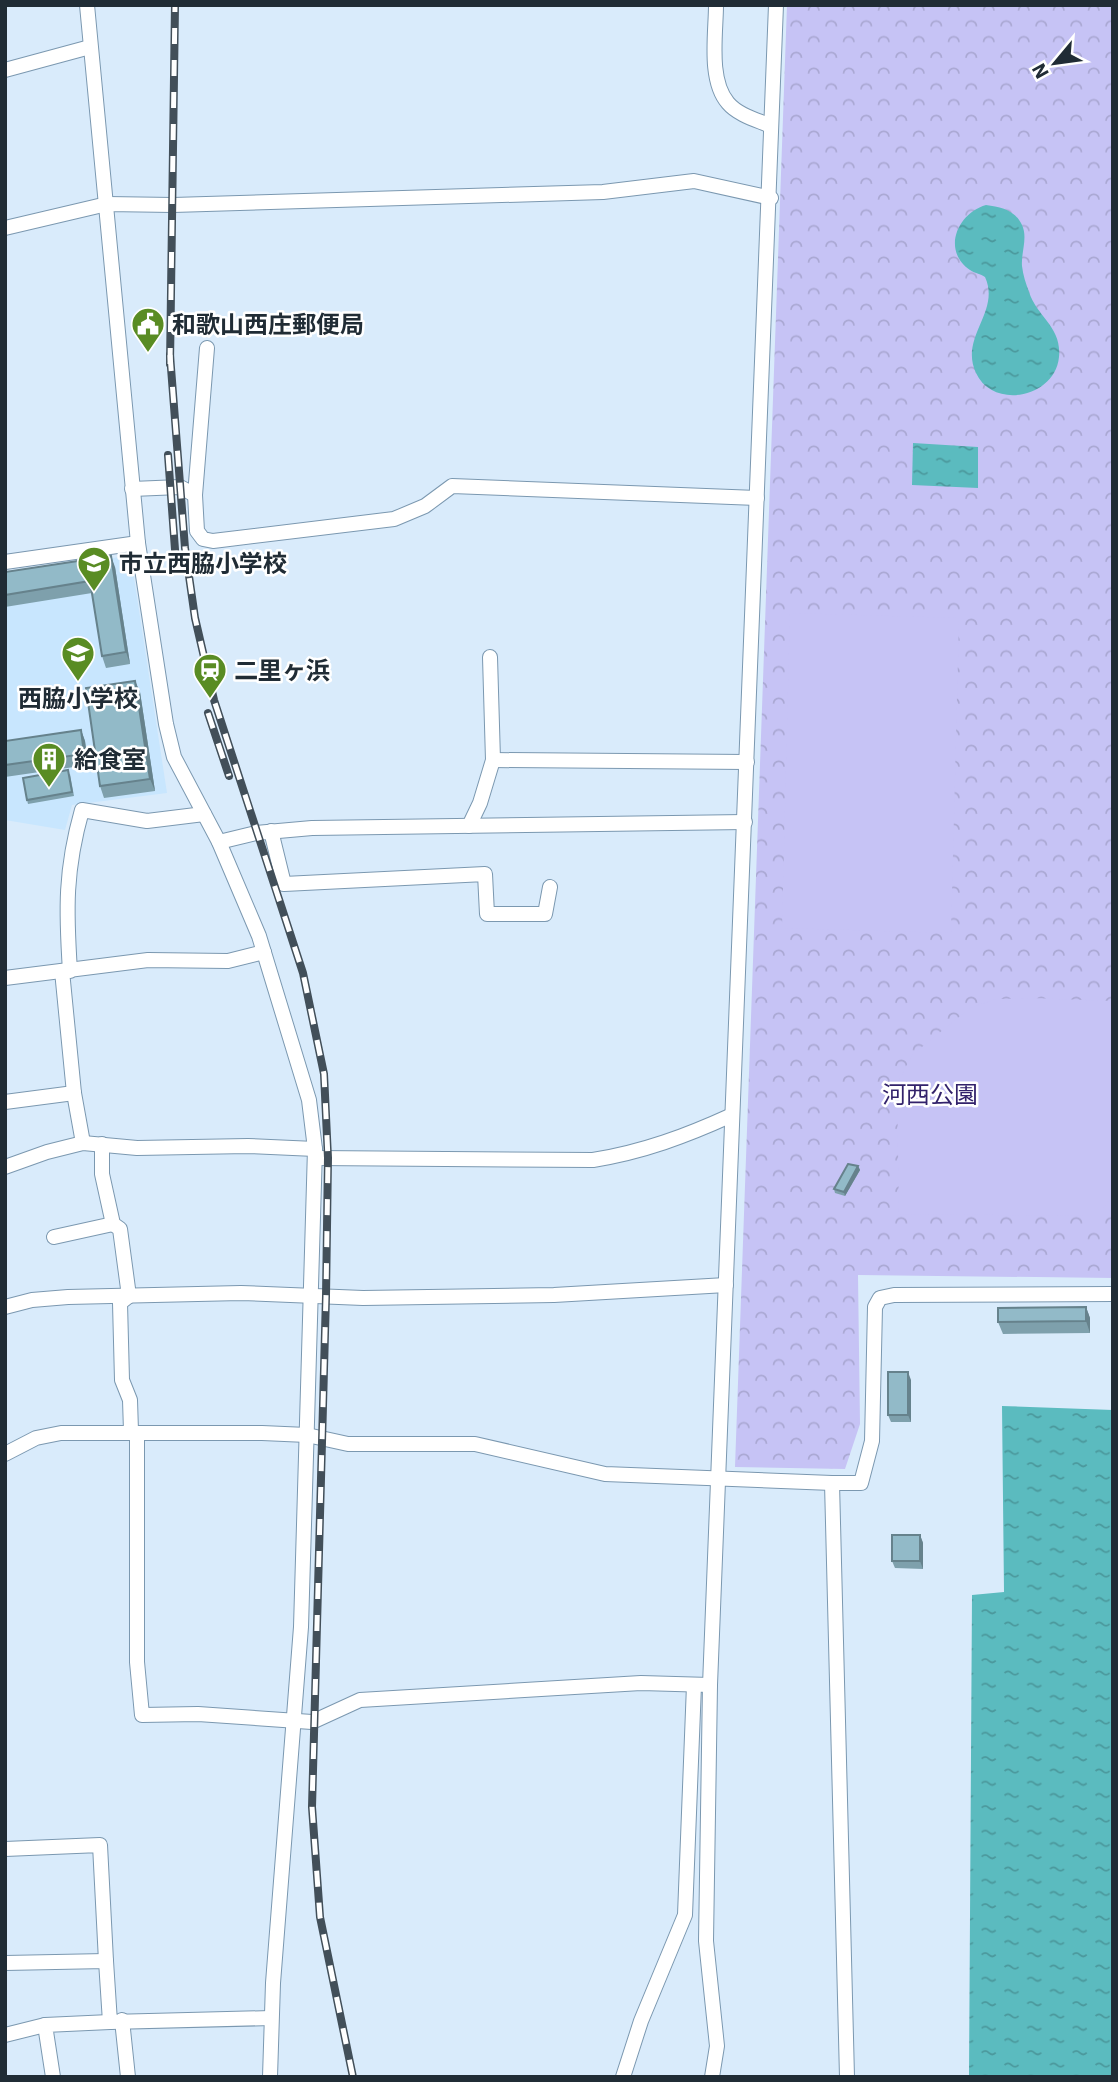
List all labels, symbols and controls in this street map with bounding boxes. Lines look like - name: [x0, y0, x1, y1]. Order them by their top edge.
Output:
- north arrow: [1020, 28, 1090, 98]
- text: N: [1026, 59, 1054, 83]
- public building icon: 和歌山西庄郵便局: [129, 305, 167, 354]
- place label: 和歌山西庄郵便局: [172, 308, 364, 340]
- school or university icon: 市立西脇小学校: [75, 544, 113, 593]
- place label: 市立西脇小学校: [119, 547, 287, 579]
- school or university icon: 西脇小学校: [59, 634, 97, 683]
- station icon: 二里ヶ浜: [191, 651, 229, 700]
- place label: 二里ヶ浜: [234, 654, 330, 686]
- place label: 西脇小学校: [18, 682, 138, 714]
- building icon: 給食室: [30, 740, 68, 789]
- place label: 給食室: [74, 743, 146, 775]
- park label: 河西公園: [882, 1078, 978, 1110]

